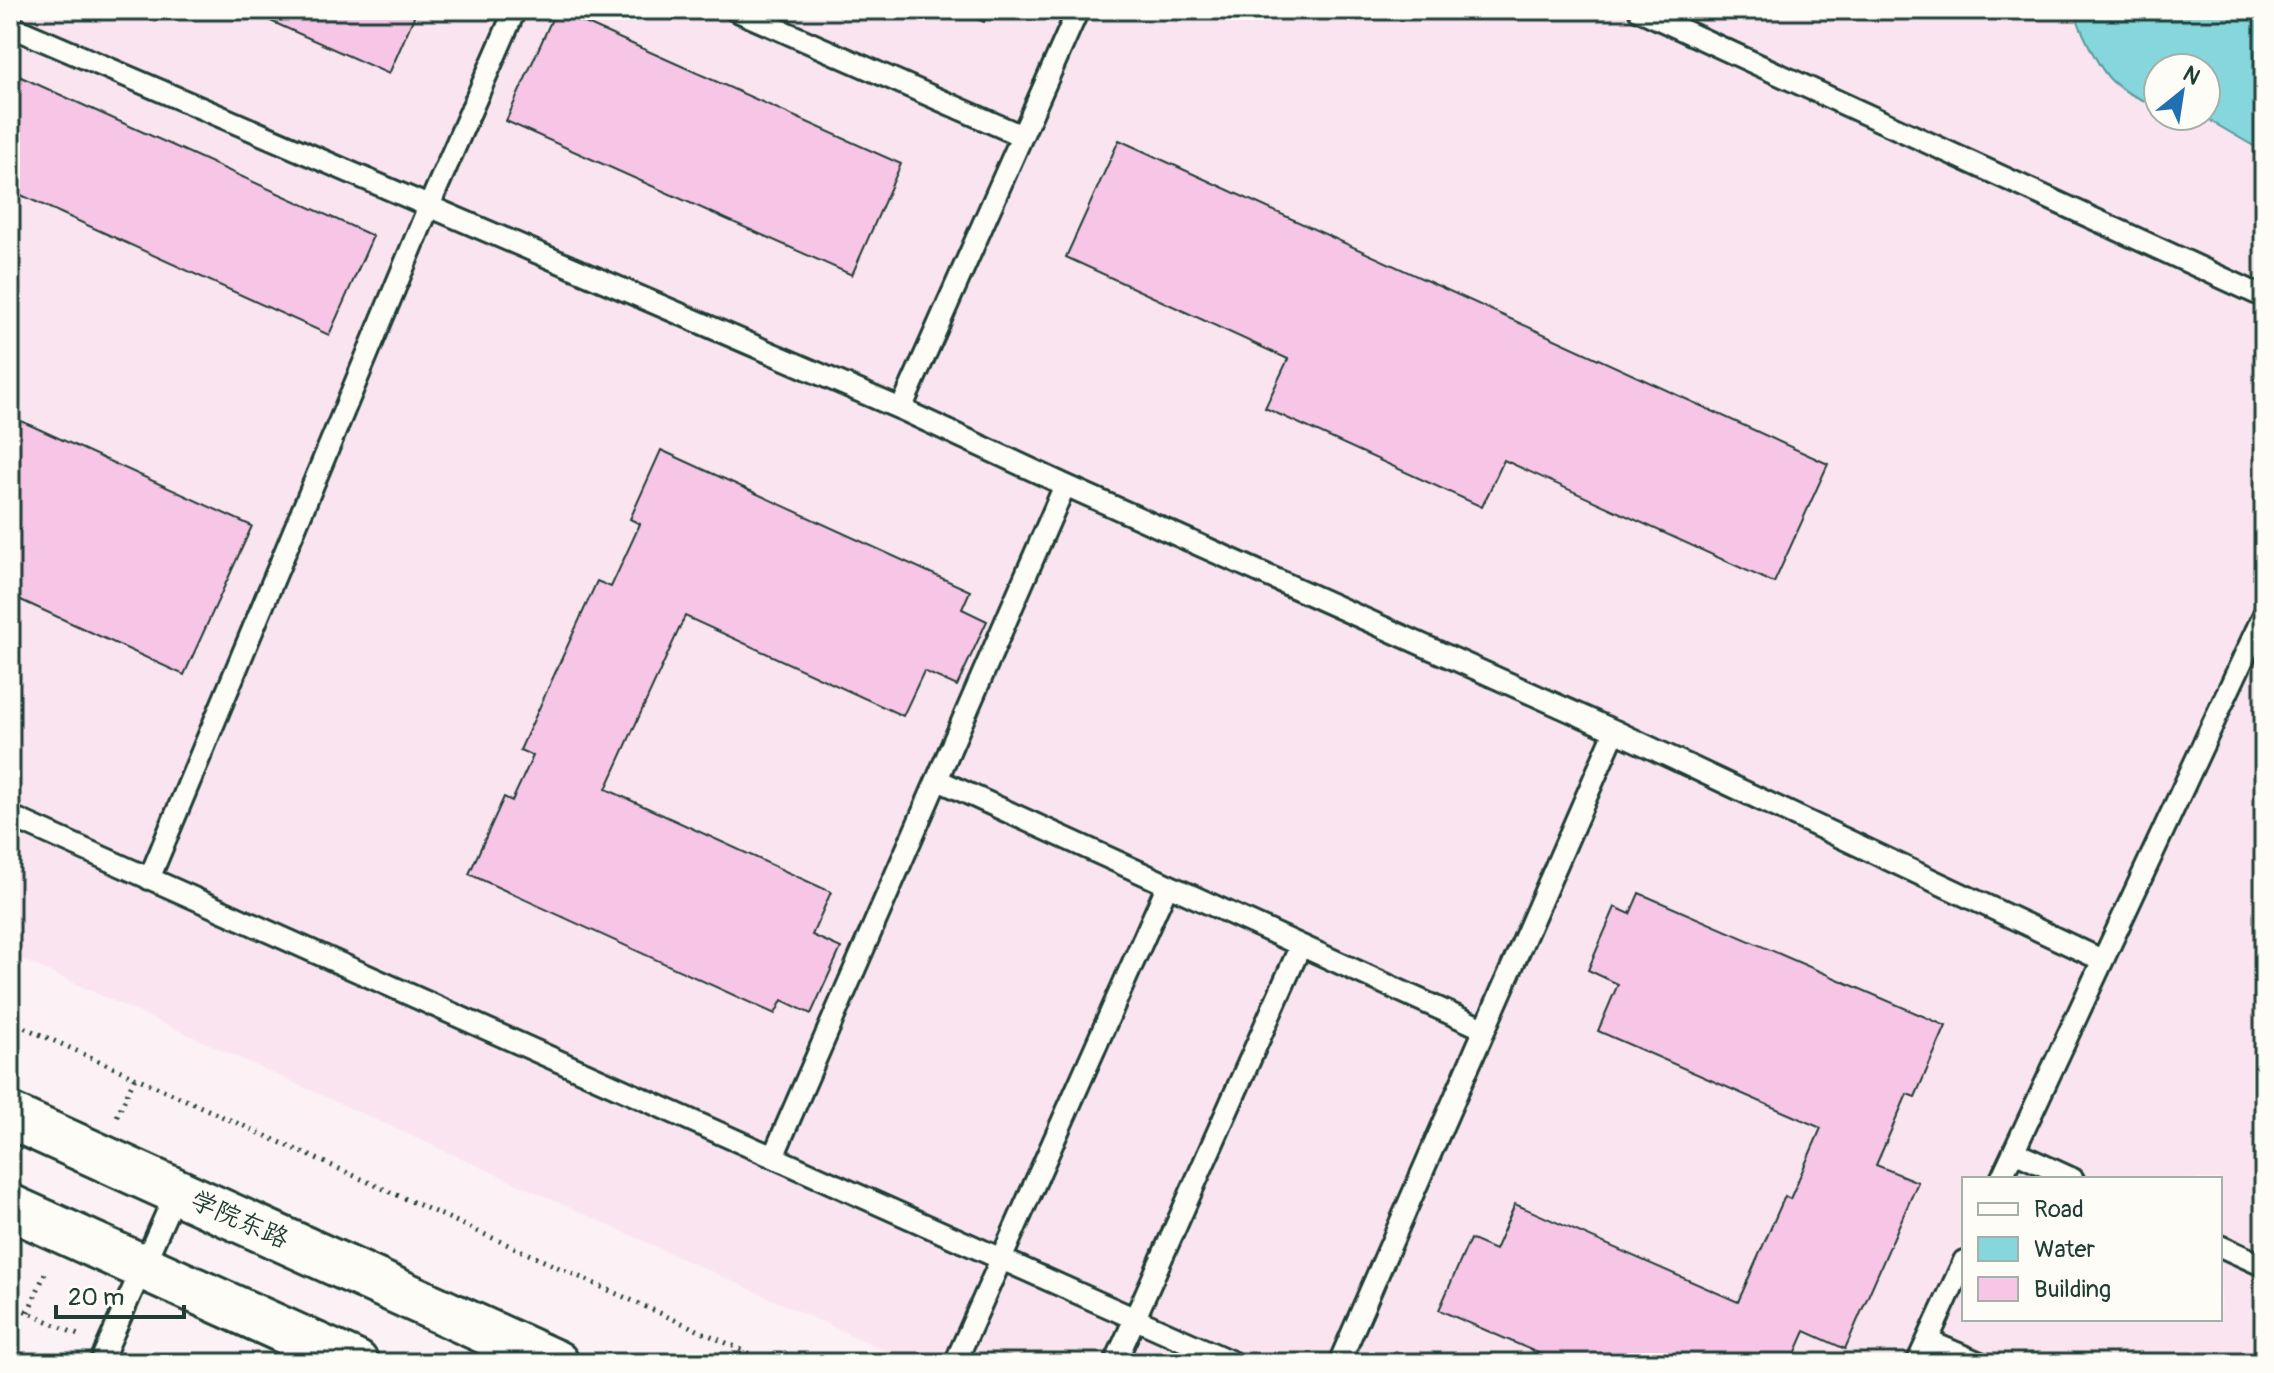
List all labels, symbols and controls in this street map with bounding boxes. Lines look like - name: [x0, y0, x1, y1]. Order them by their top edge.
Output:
- north arrow: [2142, 52, 2222, 132]
- text: N: [2178, 60, 2205, 91]
- legend: [1962, 1177, 2222, 1321]
- street label: 学院东路: [186, 1184, 294, 1256]
- text: Road: [2034, 1195, 2084, 1224]
- text: Water: [2034, 1235, 2095, 1264]
- scale bar: [56, 1269, 184, 1319]
- text: Building: [2034, 1275, 2111, 1304]
- text: 20 m: [68, 1283, 124, 1312]

